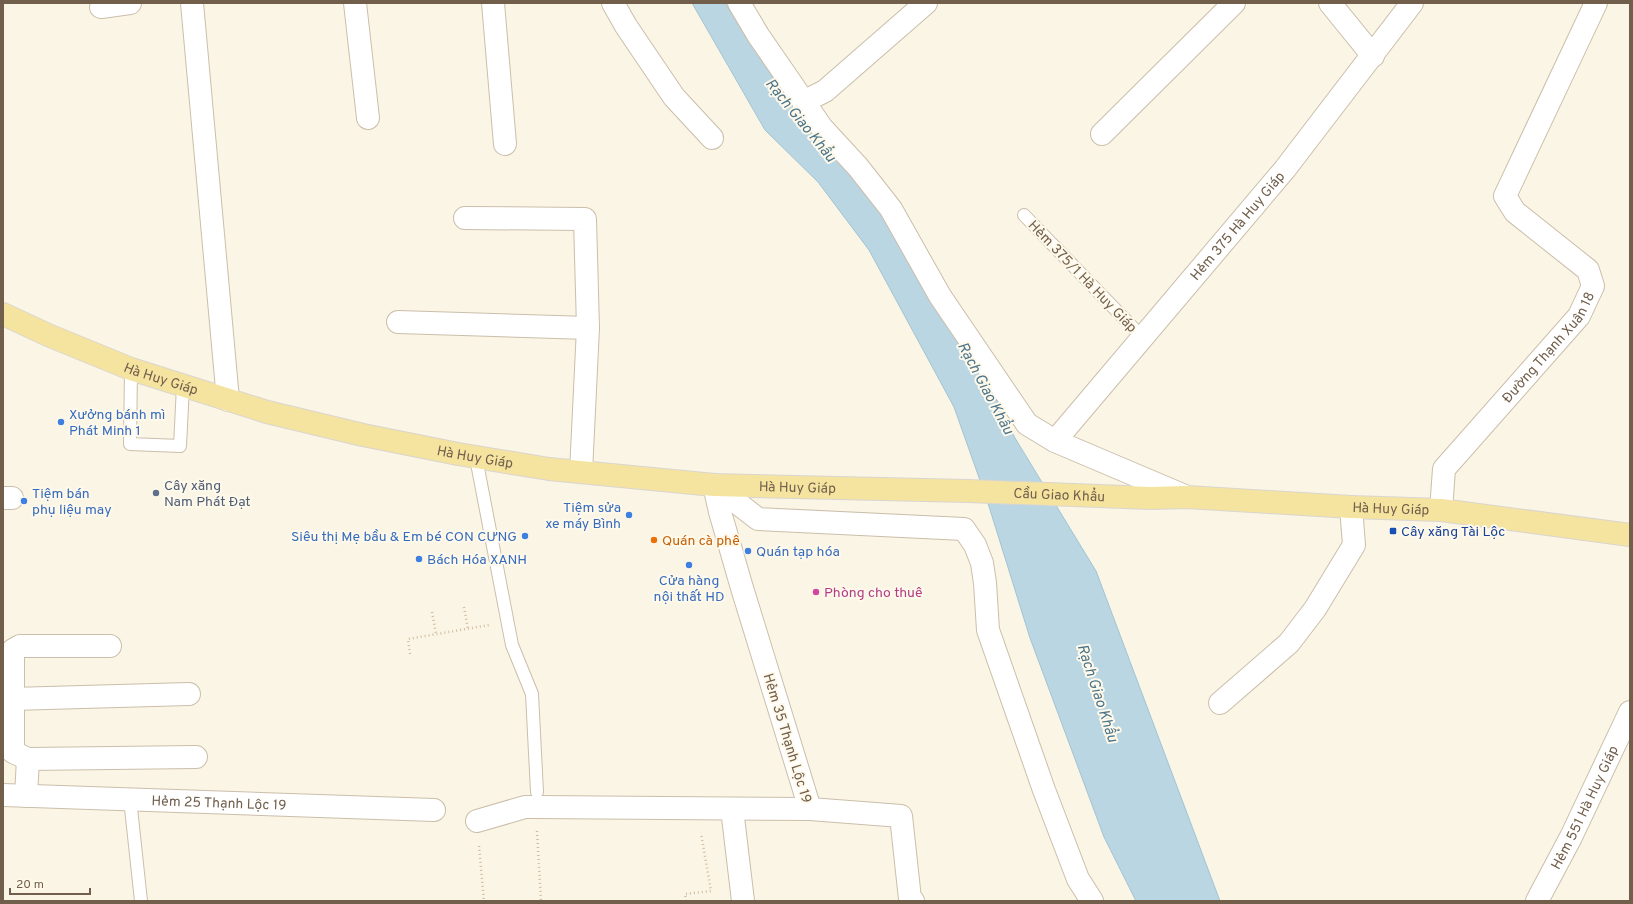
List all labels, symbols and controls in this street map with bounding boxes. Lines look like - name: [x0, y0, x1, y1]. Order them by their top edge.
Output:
- water label: Rạch Giao Khẩu: [760, 74, 841, 167]
- street label: Hẻm 375 Hà Huy Giáp: [1187, 169, 1289, 285]
- street label: Hẻm 375/1 Hà Huy Giáp: [1024, 217, 1140, 337]
- street label: Đường Thạnh Xuân 18: [1499, 289, 1599, 407]
- water label: Rạch Giao Khẩu: [952, 338, 1019, 439]
- street label: Hà Huy Giáp: [121, 360, 200, 400]
- place label: Xưởng bánh mì Phát Minh 1: [69, 407, 165, 440]
- marker: Xưởng bánh mì Phát Minh 1: [56, 417, 66, 427]
- street label: Hà Huy Giáp: [435, 443, 514, 473]
- place label: Cây xăng Nam Phát Đạt: [164, 478, 251, 511]
- street label: Hà Huy Giáp: [759, 479, 836, 498]
- place label: Tiệm bán phụ liệu may: [32, 486, 112, 519]
- street label: Cầu Giao Khẩu: [1013, 486, 1105, 506]
- marker: Cây xăng Nam Phát Đạt: [151, 488, 161, 498]
- marker: Tiệm bán phụ liệu may: [19, 496, 29, 506]
- place label: Tiệm sửa xe máy Bình: [545, 500, 621, 533]
- street label: Hà Huy Giáp: [1352, 500, 1430, 520]
- marker: Tiệm sửa xe máy Bình: [624, 510, 634, 520]
- place label: Cây xăng Tài Lộc: [1401, 524, 1505, 541]
- marker: Cây xăng Tài Lộc: [1388, 526, 1398, 536]
- place label: Siêu thị Mẹ bầu & Em bé CON CƯNG: [291, 529, 517, 546]
- marker: Siêu thị Mẹ bầu & Em bé CON CƯNG: [520, 531, 530, 541]
- place label: Quán cà phê: [662, 533, 740, 550]
- marker: Quán cà phê: [649, 535, 659, 545]
- place label: Quán tạp hóa: [756, 544, 840, 561]
- marker: Quán tạp hóa: [743, 546, 753, 556]
- place label: Bách Hóa XANH: [427, 552, 527, 569]
- marker: Bách Hóa XANH: [414, 554, 424, 564]
- marker: Cửa hàng nội thất HD: [684, 560, 694, 570]
- place label: Cửa hàng nội thất HD: [654, 573, 724, 606]
- place label: Phòng cho thuê: [824, 585, 923, 602]
- marker: Phòng cho thuê: [811, 587, 821, 597]
- water label: Rạch Giao Khẩu: [1072, 641, 1124, 746]
- street label: Hẻm 35 Thạnh Lộc 19: [759, 671, 814, 805]
- street label: Hẻm 551 Hà Huy Giáp: [1548, 743, 1623, 873]
- street label: Hẻm 25 Thạnh Lộc 19: [151, 793, 287, 815]
- scale bar: [10, 870, 90, 896]
- text: 20 m: [16, 877, 44, 893]

